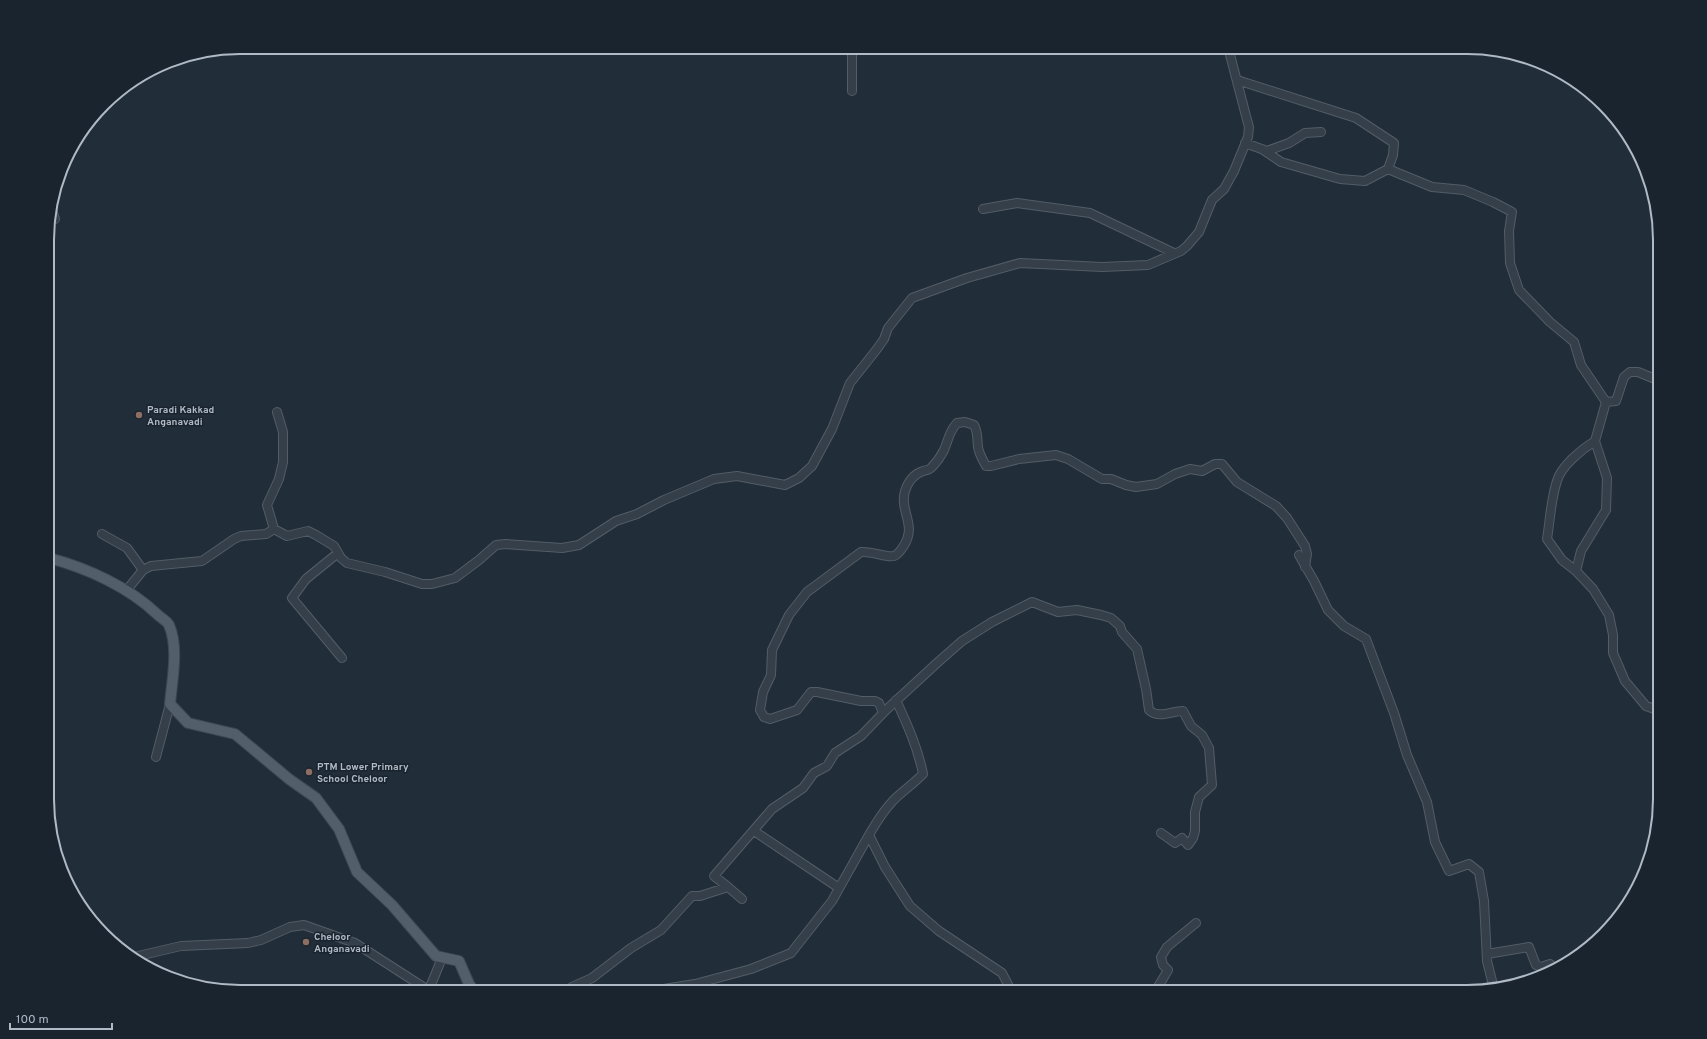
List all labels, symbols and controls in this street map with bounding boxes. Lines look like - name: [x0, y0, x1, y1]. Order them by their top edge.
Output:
- place label: Paradi Kakkad Anganavadi: [147, 404, 214, 429]
- marker: Paradi Kakkad Anganavadi: [134, 410, 144, 420]
- place label: PTM Lower Primary School Cheloor: [317, 761, 409, 786]
- marker: PTM Lower Primary School Cheloor: [304, 767, 314, 777]
- place label: Cheloor Anganavadi: [314, 931, 370, 956]
- marker: Cheloor Anganavadi: [301, 937, 311, 947]
- scale bar: [10, 1005, 112, 1031]
- text: 100 m: [16, 1012, 49, 1028]

